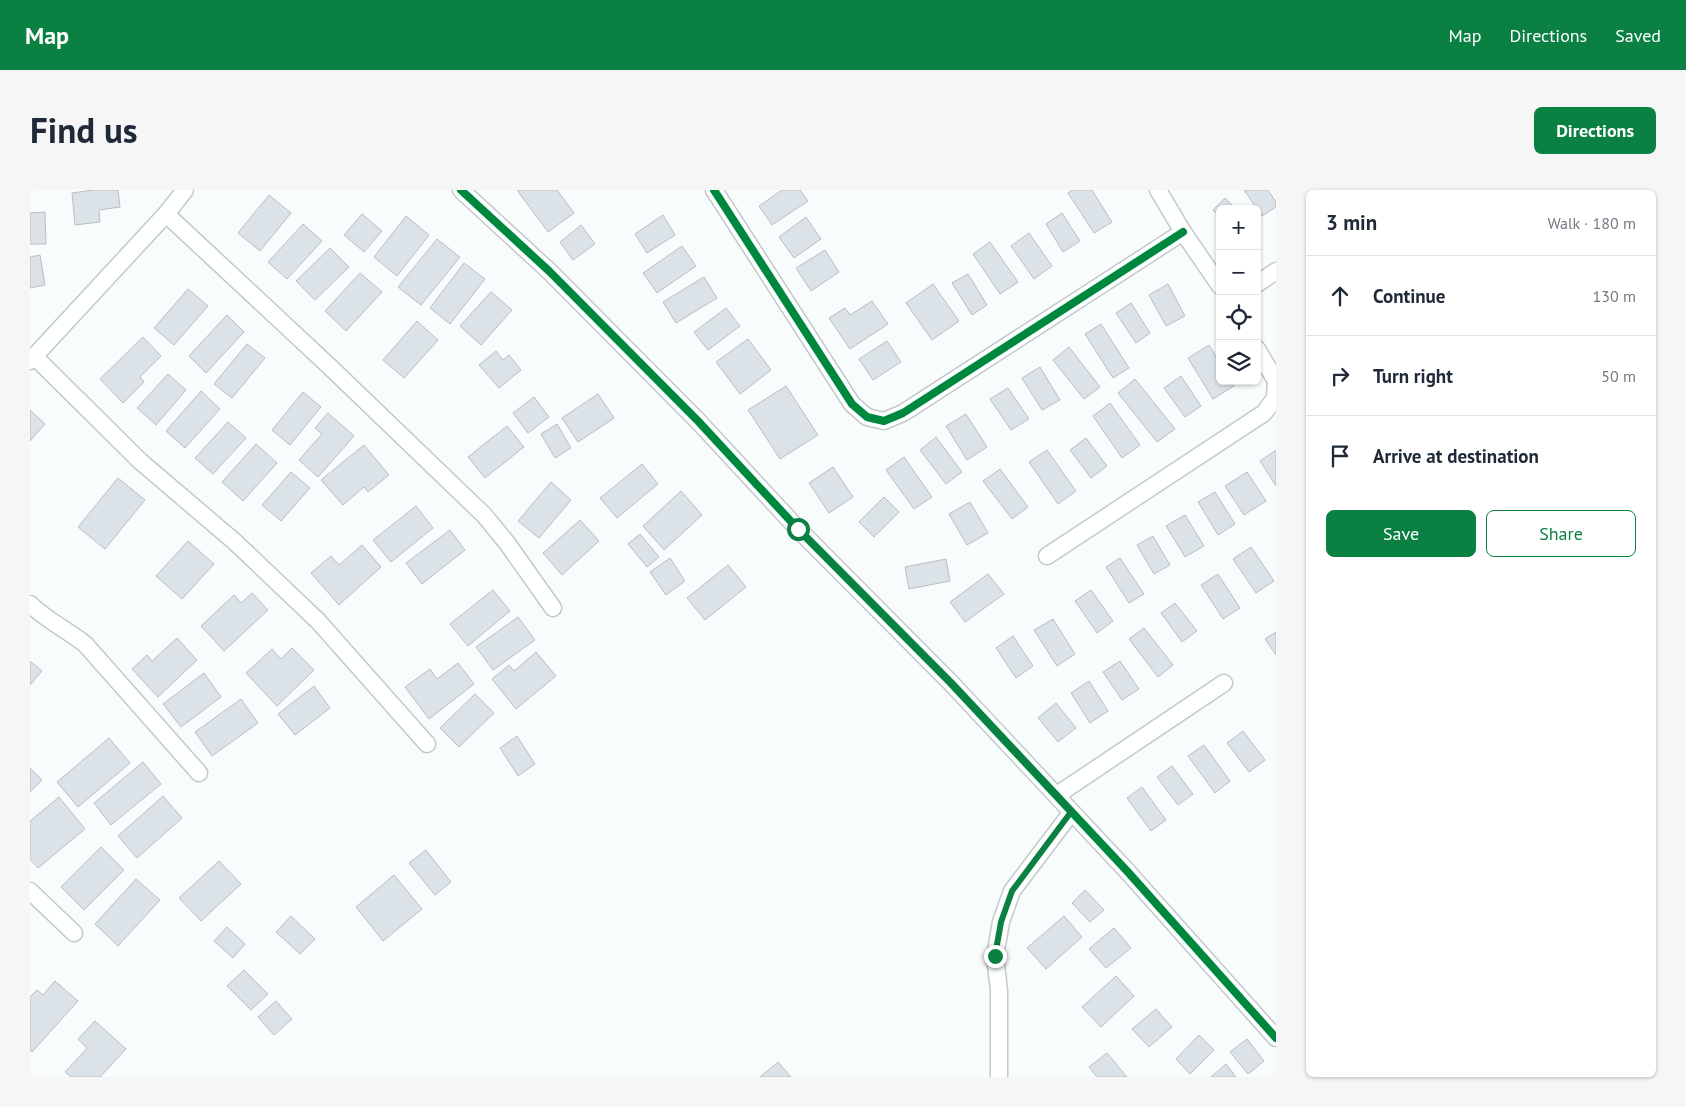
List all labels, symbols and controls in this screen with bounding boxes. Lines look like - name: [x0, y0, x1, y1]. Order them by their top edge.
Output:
- text: Map: [25, 20, 69, 51]
- text: Map: [1449, 24, 1481, 47]
- text: Directions: [1509, 24, 1587, 47]
- text: Saved: [1615, 24, 1661, 47]
- text: Find us: [30, 107, 138, 153]
- button: Directions: [1534, 107, 1656, 154]
- map controls: [1216, 205, 1261, 385]
- button: +: [1216, 205, 1261, 250]
- text: 3 min: [1326, 209, 1377, 236]
- text: Walk · 180 m: [1547, 213, 1636, 233]
- button: −: [1216, 250, 1261, 295]
- icon: ahead: [1326, 282, 1354, 310]
- text: Continue: [1373, 284, 1445, 308]
- text: 130 m: [1593, 286, 1636, 306]
- button: locate: [1216, 295, 1261, 340]
- button: layers: [1216, 340, 1261, 385]
- icon: right: [1326, 362, 1354, 390]
- text: Turn right: [1373, 364, 1453, 388]
- text: 50 m: [1601, 366, 1636, 386]
- icon: arrive: [1326, 442, 1354, 470]
- text: Arrive at destination: [1373, 444, 1539, 468]
- button: Save: [1326, 510, 1476, 557]
- button: Share: [1486, 510, 1636, 557]
- route start: [787, 518, 810, 541]
- route end: [984, 945, 1007, 968]

